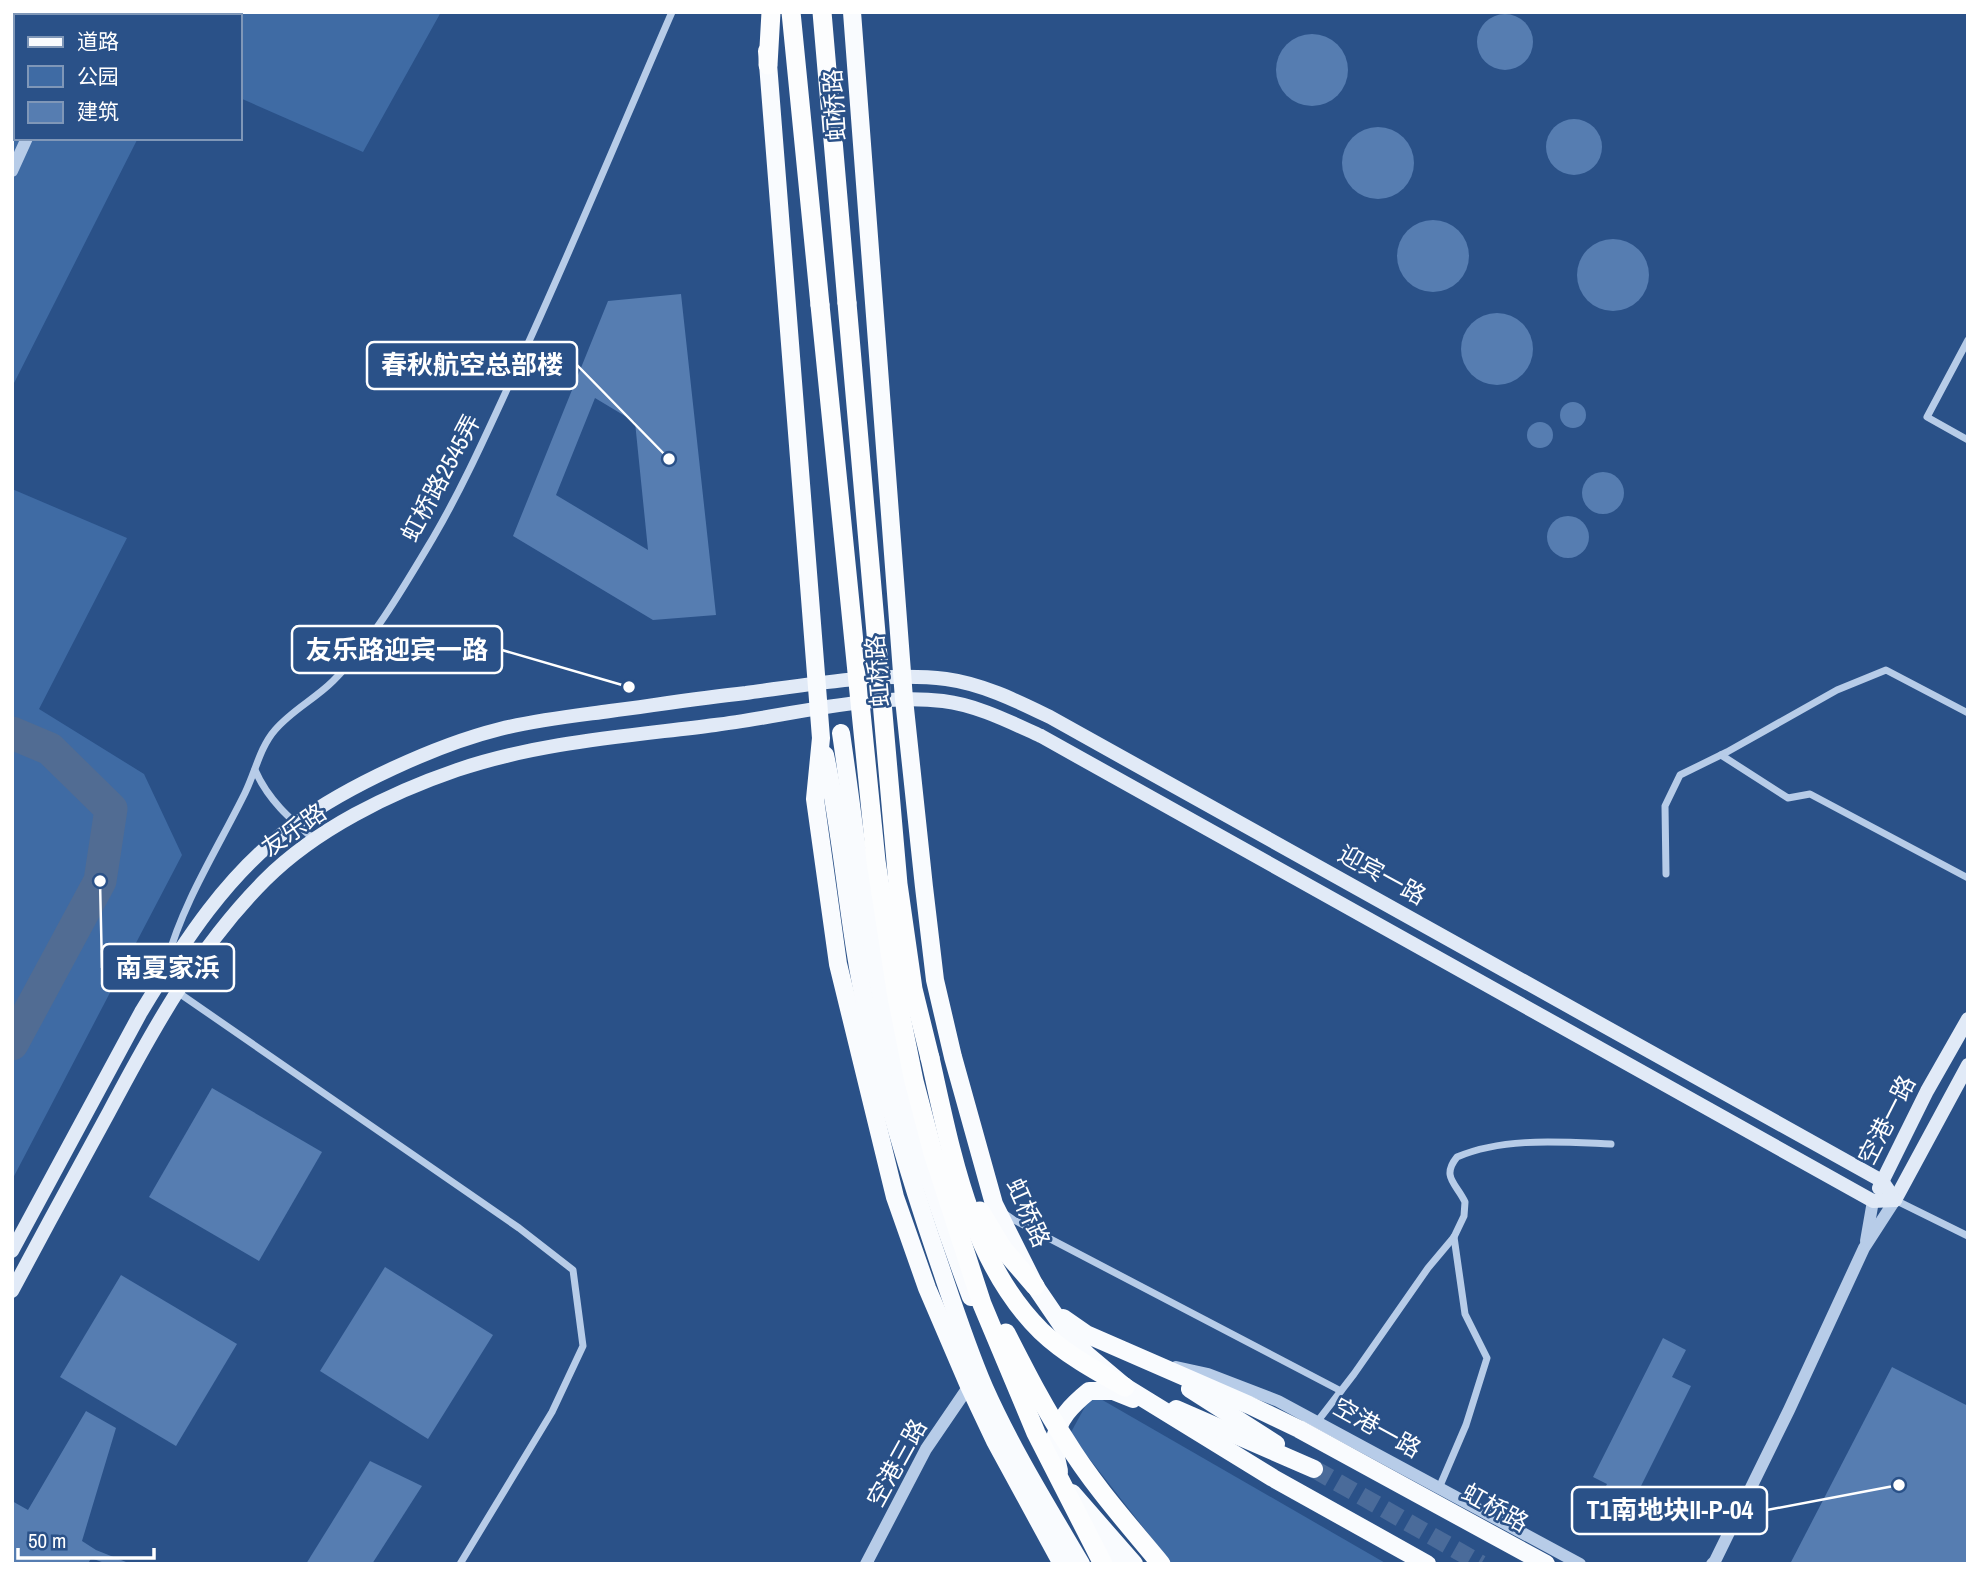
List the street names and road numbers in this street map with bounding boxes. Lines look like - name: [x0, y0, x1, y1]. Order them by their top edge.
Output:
- street label: 虹桥路: [816, 68, 852, 142]
- street label: 虹桥路2545弄: [393, 408, 487, 547]
- street label: 虹桥路: [858, 634, 896, 708]
- street label: 友乐路: [255, 795, 332, 863]
- street label: 迎宾一路: [1333, 837, 1432, 911]
- street label: 空港一路: [1850, 1070, 1922, 1170]
- street label: 虹桥路: [1000, 1173, 1058, 1252]
- street label: 空港一路: [1328, 1390, 1427, 1464]
- street label: 空港三路: [859, 1413, 933, 1512]
- street label: 虹桥路: [1456, 1476, 1535, 1539]

